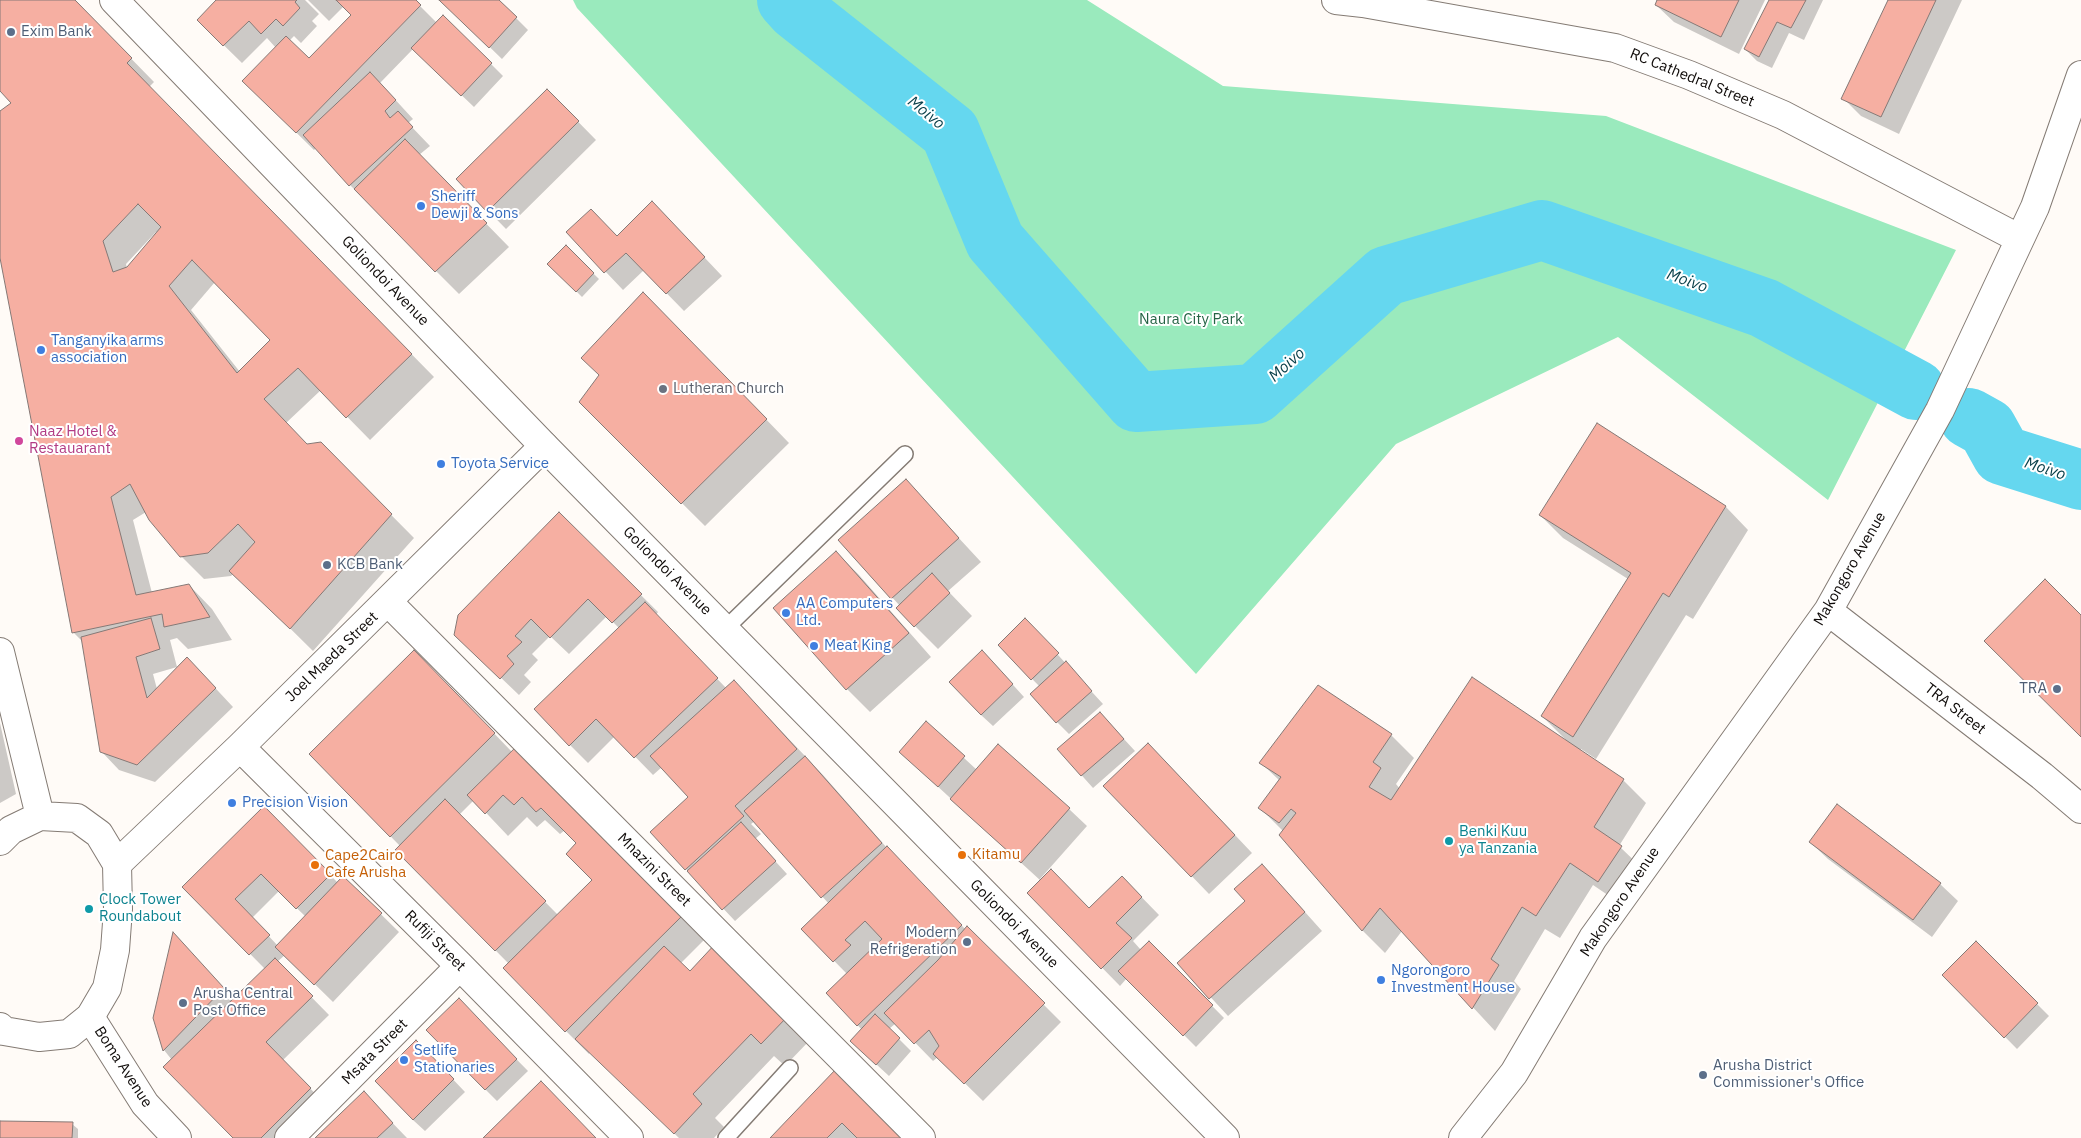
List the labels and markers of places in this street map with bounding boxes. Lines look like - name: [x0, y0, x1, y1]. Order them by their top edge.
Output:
- place label: Exim Bank: [21, 23, 92, 41]
- marker: Exim Bank: [5, 26, 17, 38]
- place label: Sheriff Dewji & Sons: [431, 188, 519, 223]
- marker: Sheriff Dewji & Sons: [415, 200, 427, 212]
- place label: Tanganyika arms association: [51, 332, 164, 367]
- marker: Tanganyika arms association: [35, 344, 47, 356]
- place label: Lutheran Church: [673, 380, 784, 398]
- marker: Lutheran Church: [657, 383, 669, 395]
- place label: Naaz Hotel & Restauarant: [29, 423, 117, 458]
- marker: Naaz Hotel & Restauarant: [13, 435, 25, 447]
- place label: Toyota Service: [451, 455, 549, 473]
- marker: Toyota Service: [435, 458, 447, 470]
- place label: KCB Bank: [337, 556, 403, 574]
- marker: KCB Bank: [321, 559, 333, 571]
- place label: AA Computers Ltd.: [796, 595, 893, 630]
- marker: AA Computers Ltd.: [780, 607, 792, 619]
- place label: Meat King: [824, 637, 891, 655]
- marker: Meat King: [808, 640, 820, 652]
- place label: TRA: [2019, 680, 2047, 698]
- marker: TRA: [2051, 683, 2063, 695]
- place label: Precision Vision: [242, 794, 348, 812]
- marker: Precision Vision: [226, 797, 238, 809]
- place label: Benki Kuu ya Tanzania: [1459, 823, 1537, 858]
- marker: Benki Kuu ya Tanzania: [1443, 835, 1455, 847]
- place label: Kitamu: [972, 846, 1020, 864]
- place label: Cape2Cairo Cafe Arusha: [325, 847, 406, 882]
- marker: Kitamu: [956, 849, 968, 861]
- marker: Cape2Cairo Cafe Arusha: [309, 859, 321, 871]
- place label: Clock Tower Roundabout: [99, 891, 181, 926]
- marker: Clock Tower Roundabout: [83, 903, 95, 915]
- place label: Modern Refrigeration: [870, 924, 957, 959]
- marker: Modern Refrigeration: [961, 936, 973, 948]
- place label: Ngorongoro Investment House: [1391, 962, 1515, 997]
- marker: Ngorongoro Investment House: [1375, 974, 1387, 986]
- place label: Arusha Central Post Office: [193, 985, 293, 1020]
- marker: Arusha Central Post Office: [177, 997, 189, 1009]
- place label: Setlife Stationaries: [414, 1042, 495, 1077]
- marker: Setlife Stationaries: [398, 1054, 410, 1066]
- place label: Arusha District Commissioner's Office: [1713, 1057, 1864, 1092]
- marker: Arusha District Commissioner's Office: [1697, 1069, 1709, 1081]

